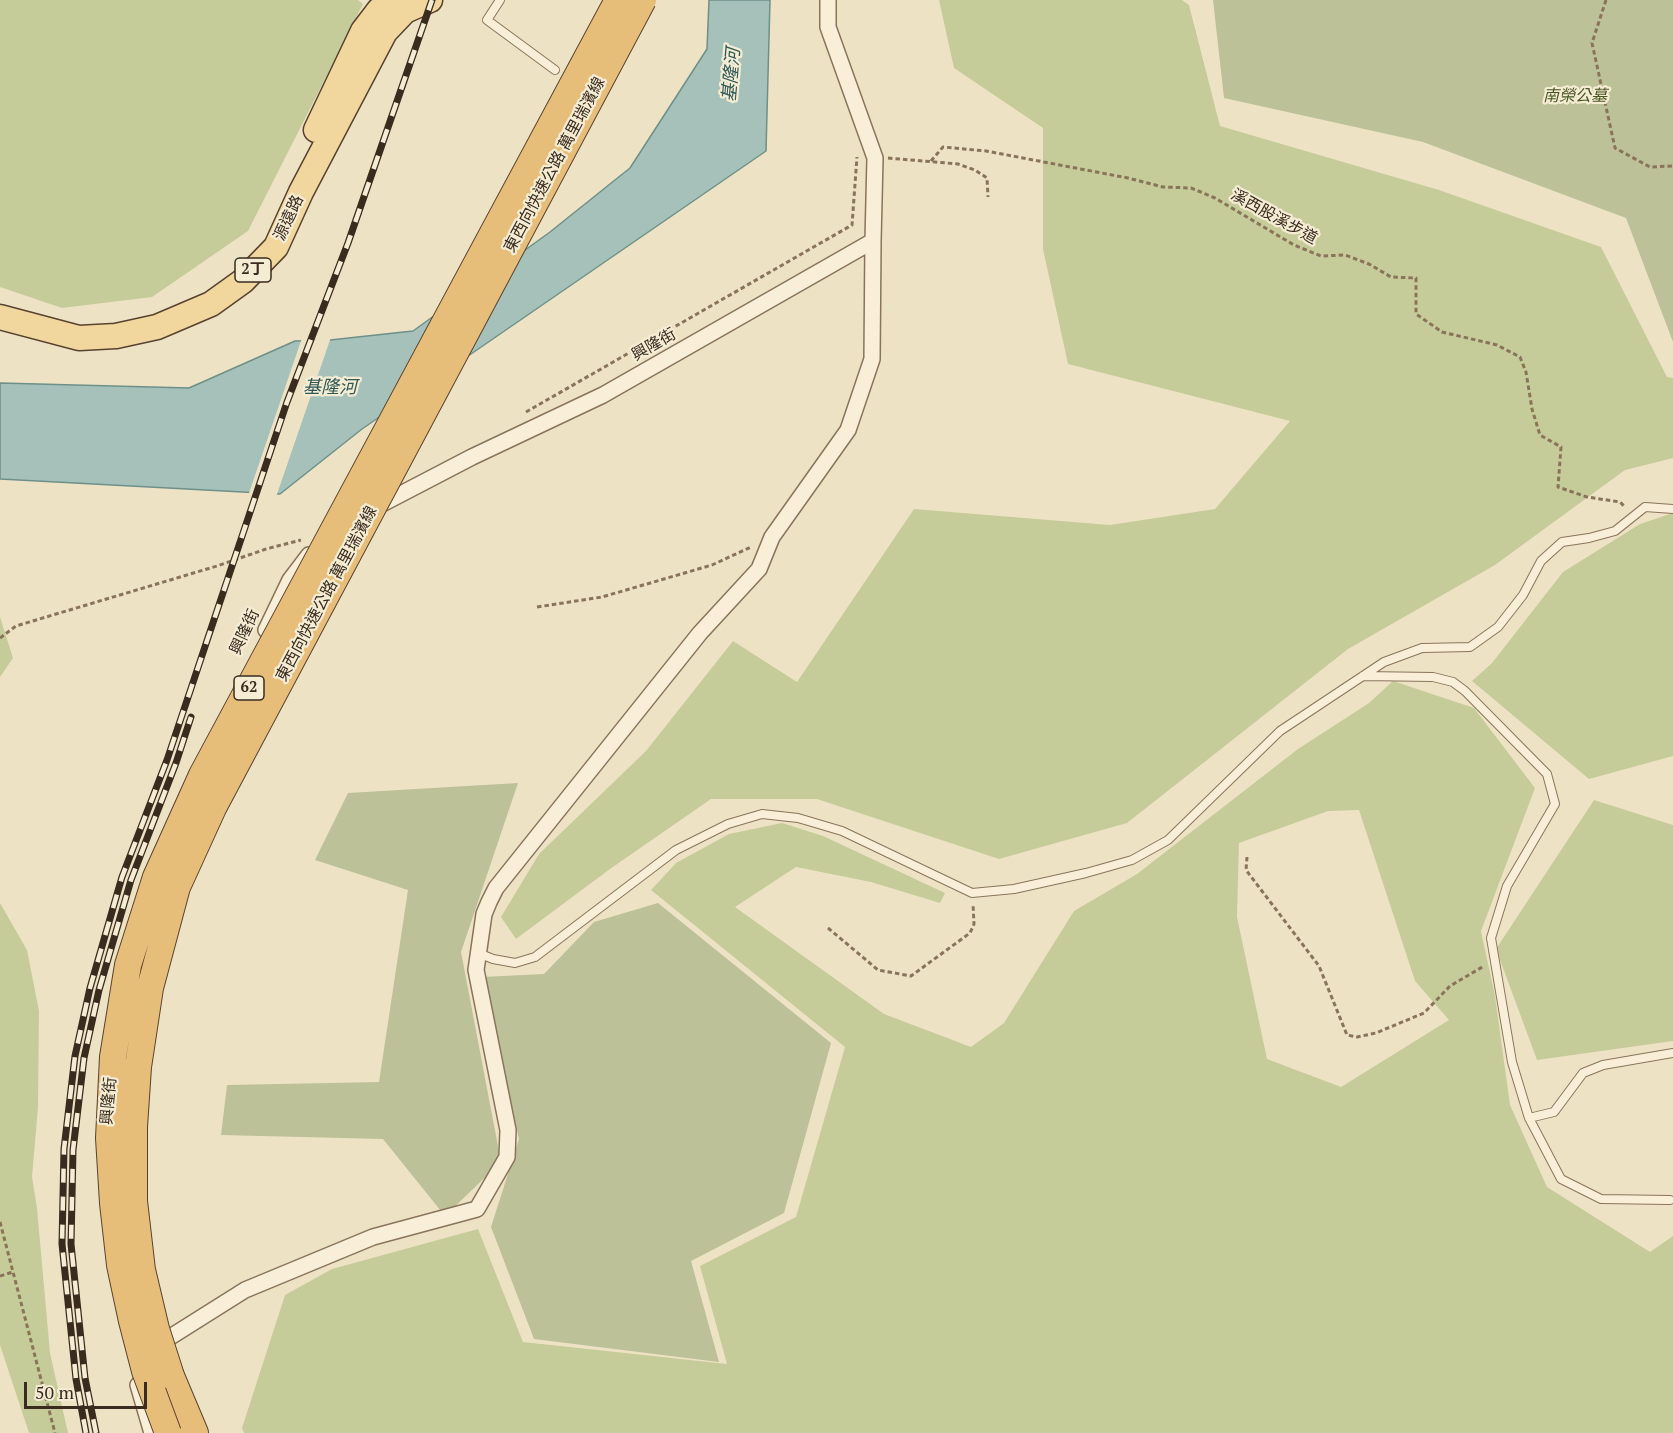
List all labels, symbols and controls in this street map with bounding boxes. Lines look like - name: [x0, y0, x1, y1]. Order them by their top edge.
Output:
- water label: 基隆河: [719, 47, 745, 103]
- street label: 東西向快速公路 萬里瑞濱線: [501, 74, 609, 256]
- park label: 南榮公墓: [1543, 86, 1607, 106]
- street label: 溪西股溪步道: [1227, 185, 1321, 249]
- street label: 源遠路: [270, 192, 308, 244]
- road number: 2丁: [235, 258, 271, 282]
- street label: 興隆街: [628, 325, 680, 365]
- water label: 基隆河: [303, 377, 357, 399]
- street label: 東西向快速公路 萬里瑞濱線: [273, 503, 381, 685]
- street label: 興隆街: [226, 606, 264, 658]
- road number: 62: [234, 676, 264, 700]
- street label: 興隆街: [97, 1076, 121, 1126]
- scale bar: [27, 1370, 150, 1408]
- text: 50 m: [35, 1380, 74, 1404]

